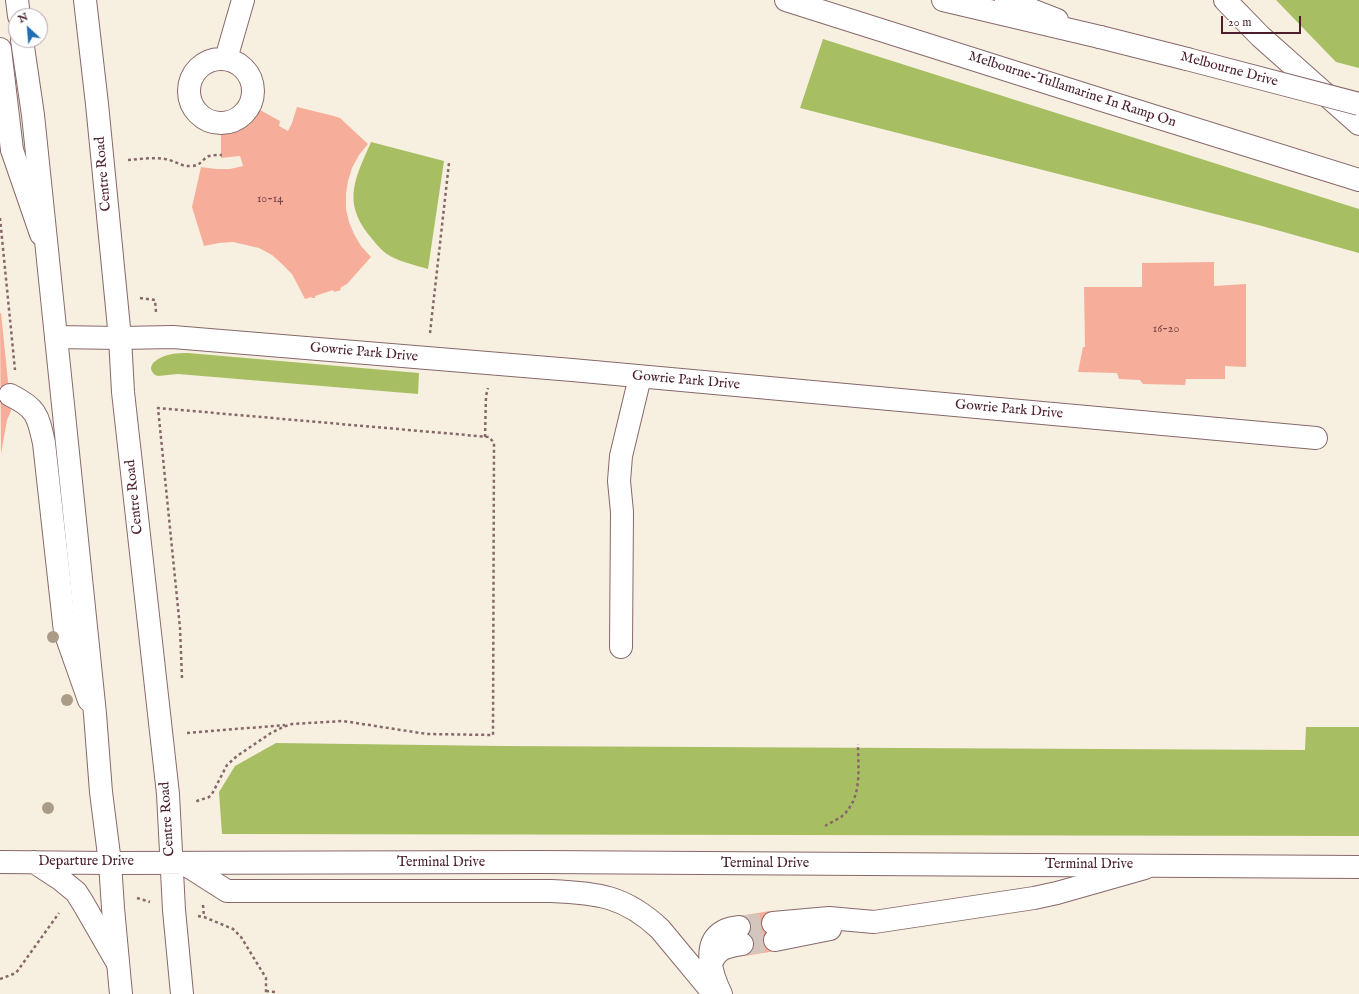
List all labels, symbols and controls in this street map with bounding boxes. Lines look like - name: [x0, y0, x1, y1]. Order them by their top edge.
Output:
- north arrow: [8, 8, 48, 48]
- scale bar: [1223, 8, 1303, 34]
- text: N: [16, 10, 31, 26]
- text: 20 m: [1228, 15, 1251, 30]
- street label: Melbourne-Tullamarine In Ramp On: [966, 48, 1178, 132]
- street label: Melbourne Drive: [1178, 49, 1280, 91]
- street label: Centre Road: [92, 136, 116, 212]
- house number: 10-14: [257, 193, 283, 207]
- house number: 16-20: [1153, 323, 1179, 337]
- street label: Gowrie Park Drive: [309, 340, 419, 366]
- street label: Gowrie Park Drive: [631, 368, 741, 394]
- street label: Gowrie Park Drive: [954, 397, 1064, 423]
- street label: Centre Road: [123, 459, 147, 535]
- street label: Centre Road: [157, 781, 179, 857]
- street label: Departure Drive: [38, 854, 134, 870]
- street label: Terminal Drive: [397, 855, 485, 871]
- street label: Terminal Drive: [721, 856, 809, 872]
- street label: Terminal Drive: [1045, 857, 1133, 873]

